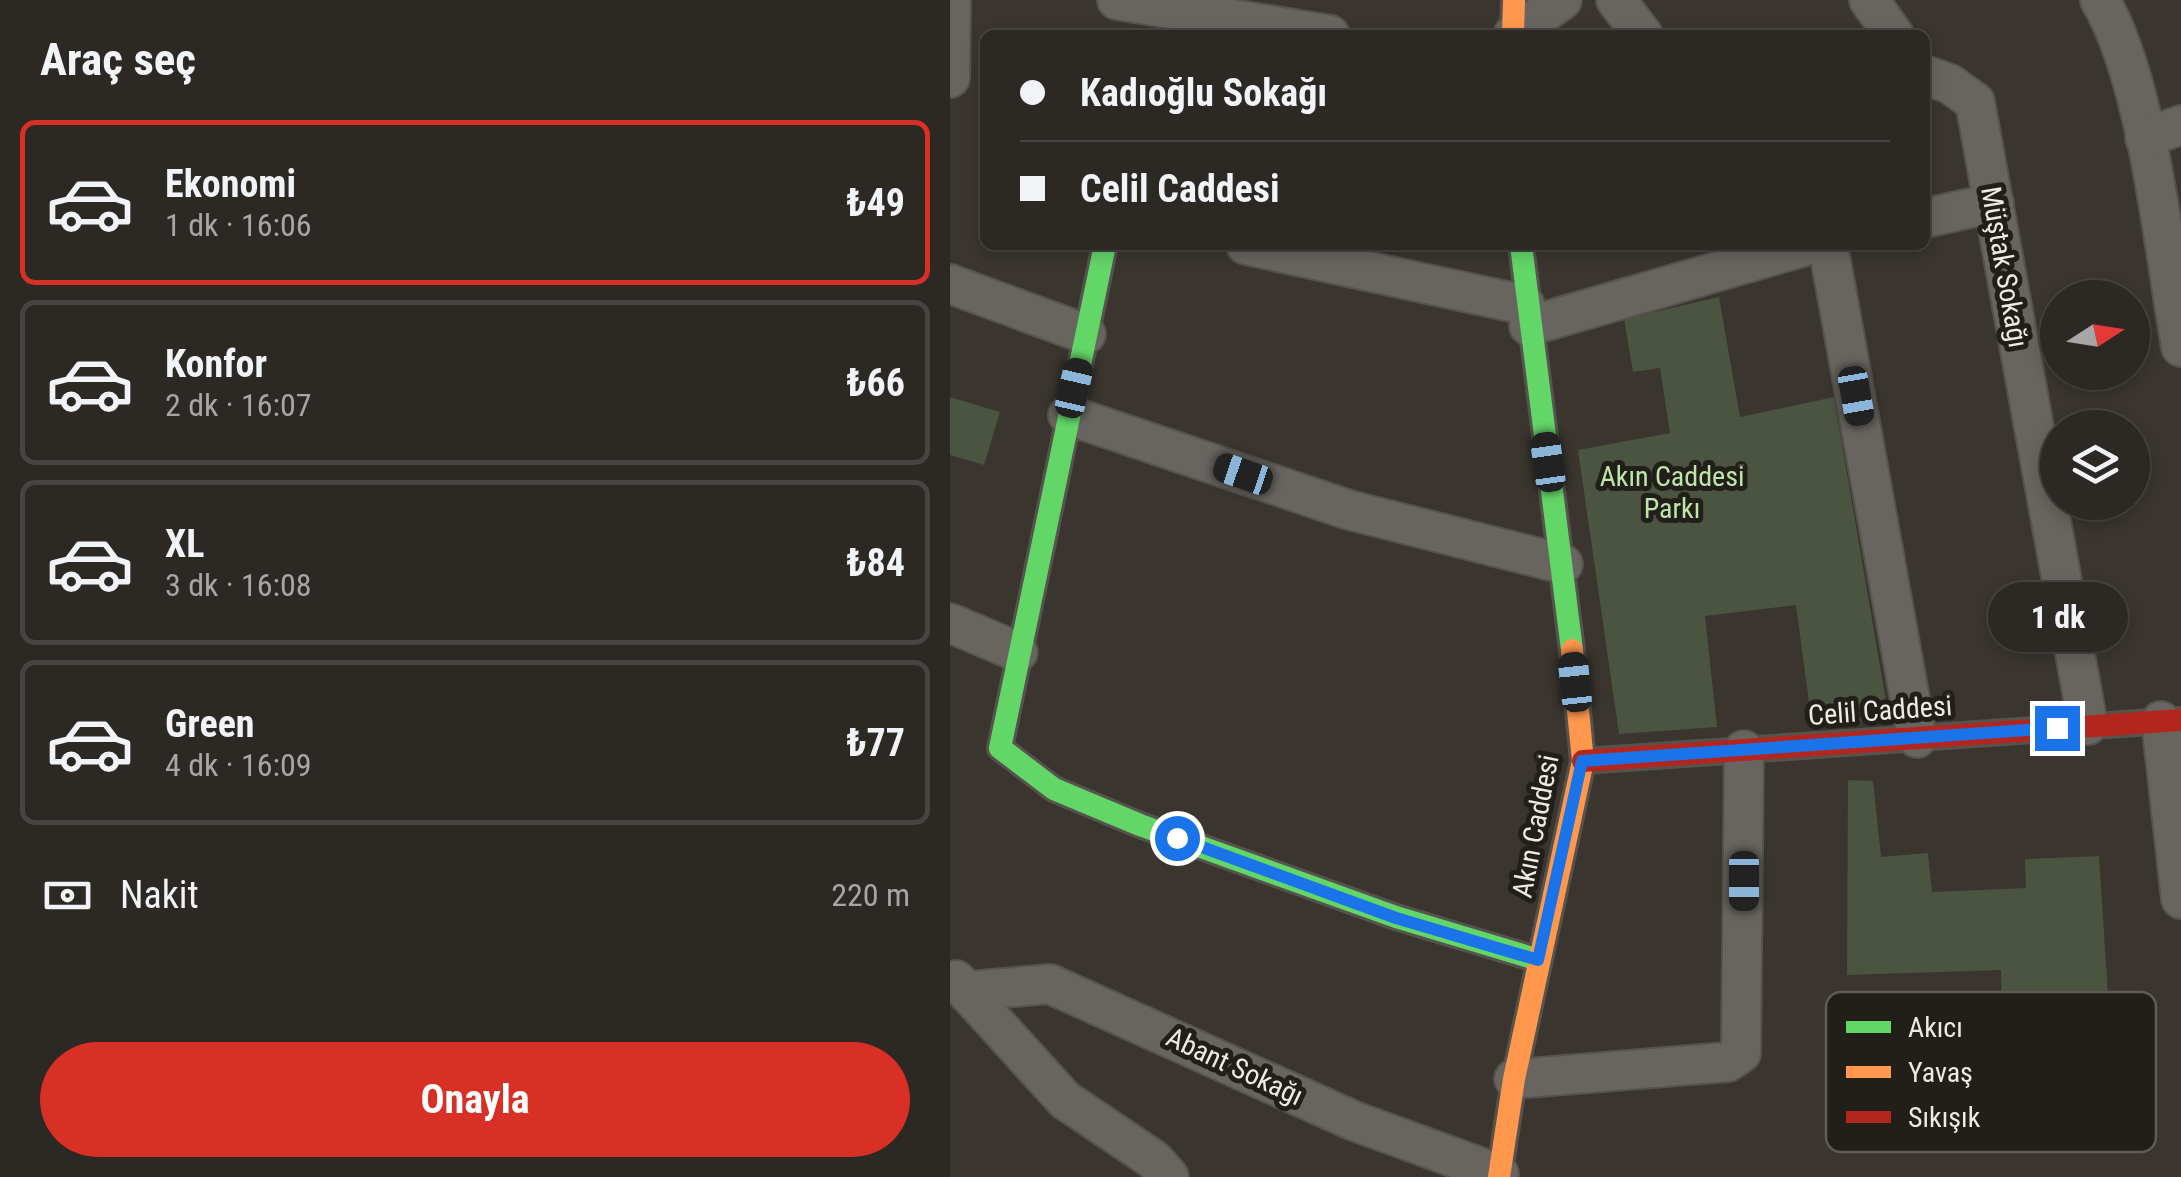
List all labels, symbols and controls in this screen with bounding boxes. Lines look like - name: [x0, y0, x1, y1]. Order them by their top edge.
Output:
- text: Araç seç: [40, 33, 196, 86]
- text: Kadıoğlu Sokağı: [1080, 71, 1327, 115]
- icon: car: [45, 158, 135, 248]
- text: Ekonomi: [165, 162, 296, 206]
- text: Celil Caddesi: [1080, 167, 1280, 211]
- text: ₺49: [846, 181, 905, 225]
- street label: Müştak Sokağı: [1974, 184, 2035, 350]
- text: 1 dk · 16:06: [165, 206, 312, 244]
- north arrow: [2040, 280, 2150, 390]
- map controls: [2040, 280, 2150, 520]
- icon: car: [45, 338, 135, 428]
- text: Konfor: [165, 342, 267, 386]
- car: [1053, 355, 1095, 421]
- text: ₺66: [846, 361, 905, 405]
- car: [1836, 364, 1876, 428]
- text: 2 dk · 16:07: [165, 386, 312, 424]
- button: layers: [2040, 410, 2150, 520]
- car: [1529, 430, 1567, 494]
- car: [1210, 450, 1276, 498]
- park label: Akın Caddesi Parkı: [1600, 460, 1744, 525]
- icon: car: [45, 518, 135, 608]
- text: XL: [165, 522, 204, 566]
- text: ₺84: [846, 541, 905, 585]
- text: 3 dk · 16:08: [165, 566, 312, 604]
- callout: 1 dk: [1987, 583, 2127, 653]
- text: 1 dk: [2031, 598, 2085, 636]
- car: [1557, 651, 1593, 713]
- street label: Celil Caddesi: [1807, 689, 1953, 732]
- icon: car: [45, 698, 135, 788]
- text: Green: [165, 702, 255, 746]
- route end: [2035, 706, 2080, 751]
- text: ₺77: [846, 721, 905, 765]
- text: 4 dk · 16:09: [165, 746, 312, 784]
- street label: Akın Caddesi: [1505, 752, 1565, 900]
- route start: [1155, 816, 1200, 861]
- car: [1729, 851, 1759, 911]
- icon: cash: [40, 868, 95, 923]
- text: Nakit: [120, 873, 199, 917]
- text: 220 m: [831, 876, 910, 914]
- legend: [1826, 992, 2156, 1152]
- text: Akıcı: [1908, 1011, 1963, 1044]
- street label: Abant Sokağı: [1161, 1021, 1308, 1112]
- button: Onayla: [40, 1042, 910, 1157]
- text: Yavaş: [1908, 1056, 1973, 1089]
- text: Sıkışık: [1908, 1101, 1981, 1134]

